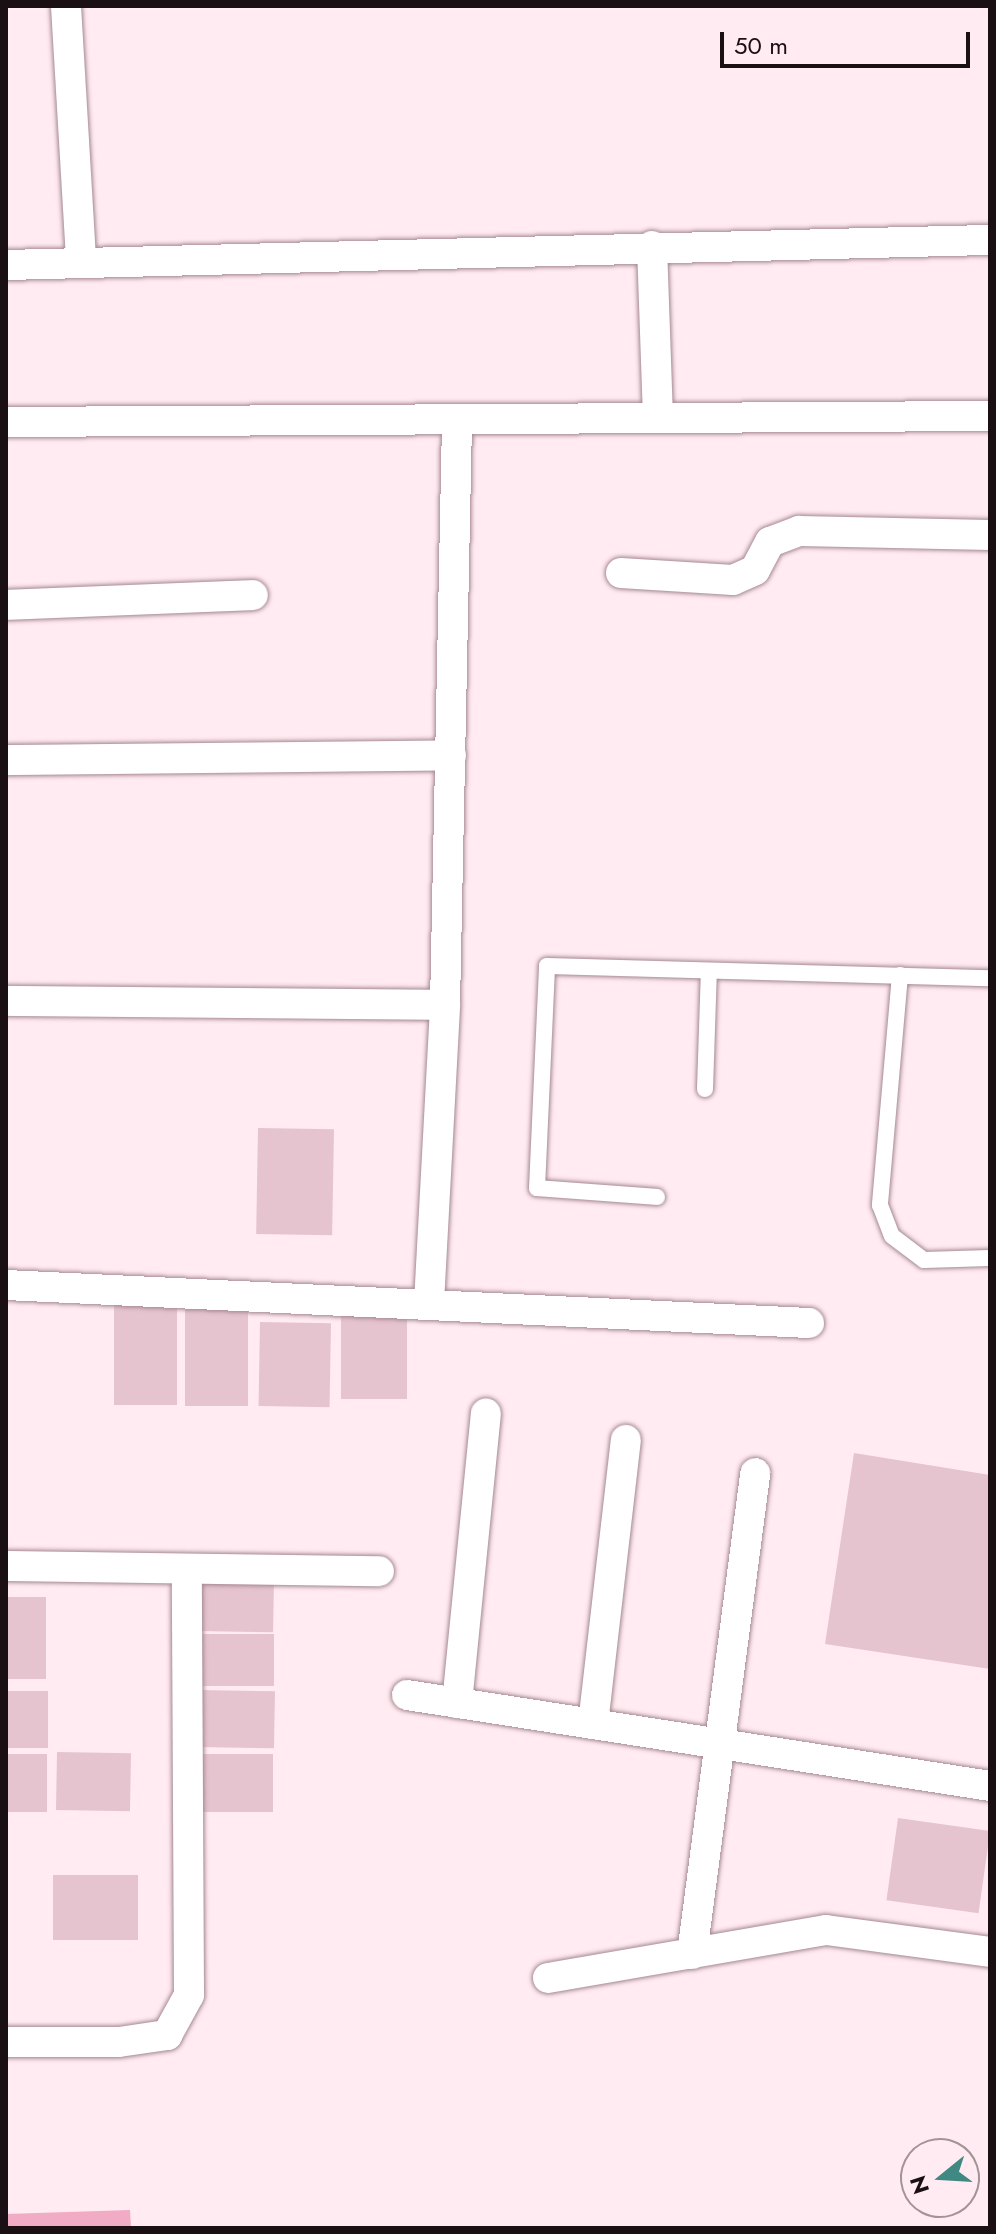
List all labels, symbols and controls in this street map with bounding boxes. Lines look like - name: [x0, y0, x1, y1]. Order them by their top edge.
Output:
- scale bar: [724, 16, 974, 66]
- text: 50 m: [734, 28, 788, 63]
- north arrow: [900, 2138, 980, 2218]
- text: N: [901, 2172, 937, 2198]

